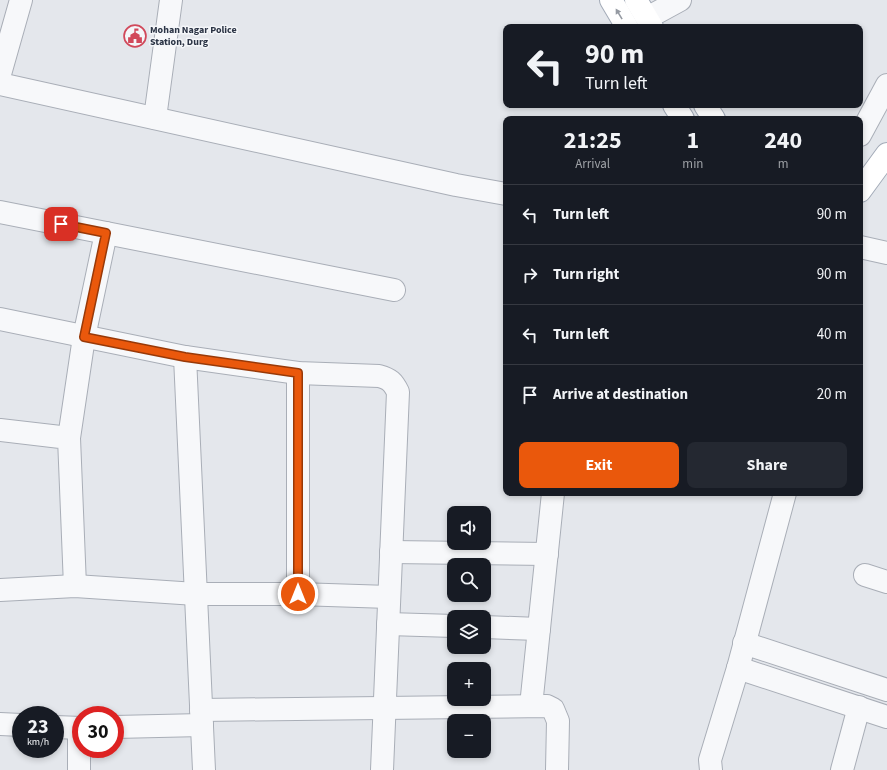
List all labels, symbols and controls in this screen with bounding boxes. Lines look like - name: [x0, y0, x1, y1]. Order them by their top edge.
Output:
- one-way arrow: [616, 8, 623, 19]
- public building icon: Mohan Nagar Police Station, Durg: [122, 23, 148, 49]
- place label: Mohan Nagar Police Station, Durg: [150, 23, 237, 49]
- text: 90 m: [585, 34, 644, 74]
- icon: left: [519, 40, 571, 92]
- text: Turn left: [585, 71, 647, 96]
- text: 21:25: [564, 123, 622, 158]
- text: 1: [687, 123, 699, 158]
- text: 240: [764, 123, 802, 158]
- text: Arrival: [575, 155, 610, 173]
- text: min: [682, 155, 703, 173]
- text: m: [778, 155, 789, 173]
- icon: left: [519, 204, 541, 226]
- text: Turn left: [553, 204, 609, 225]
- text: 90 m: [817, 204, 847, 225]
- pin: [44, 207, 78, 241]
- icon: arrive: [50, 213, 72, 235]
- icon: right: [519, 264, 541, 286]
- text: Turn right: [553, 264, 619, 285]
- text: 90 m: [817, 264, 847, 285]
- icon: left: [519, 324, 541, 346]
- text: Turn left: [553, 324, 609, 345]
- text: 40 m: [817, 324, 847, 345]
- icon: arrive: [519, 384, 541, 406]
- text: Arrive at destination: [553, 384, 688, 405]
- text: 20 m: [817, 384, 847, 405]
- button: Exit: [519, 442, 679, 488]
- button: Share: [687, 442, 847, 488]
- map controls: [447, 506, 491, 758]
- button: sound: [447, 506, 491, 550]
- button: search: [447, 558, 491, 602]
- position arrow: [277, 573, 319, 615]
- button: layers: [447, 610, 491, 654]
- button: +: [447, 662, 491, 706]
- speed limit sign: 30: [72, 706, 124, 758]
- text: 23: [27, 713, 49, 741]
- button: −: [447, 714, 491, 758]
- text: km/h: [27, 735, 49, 749]

